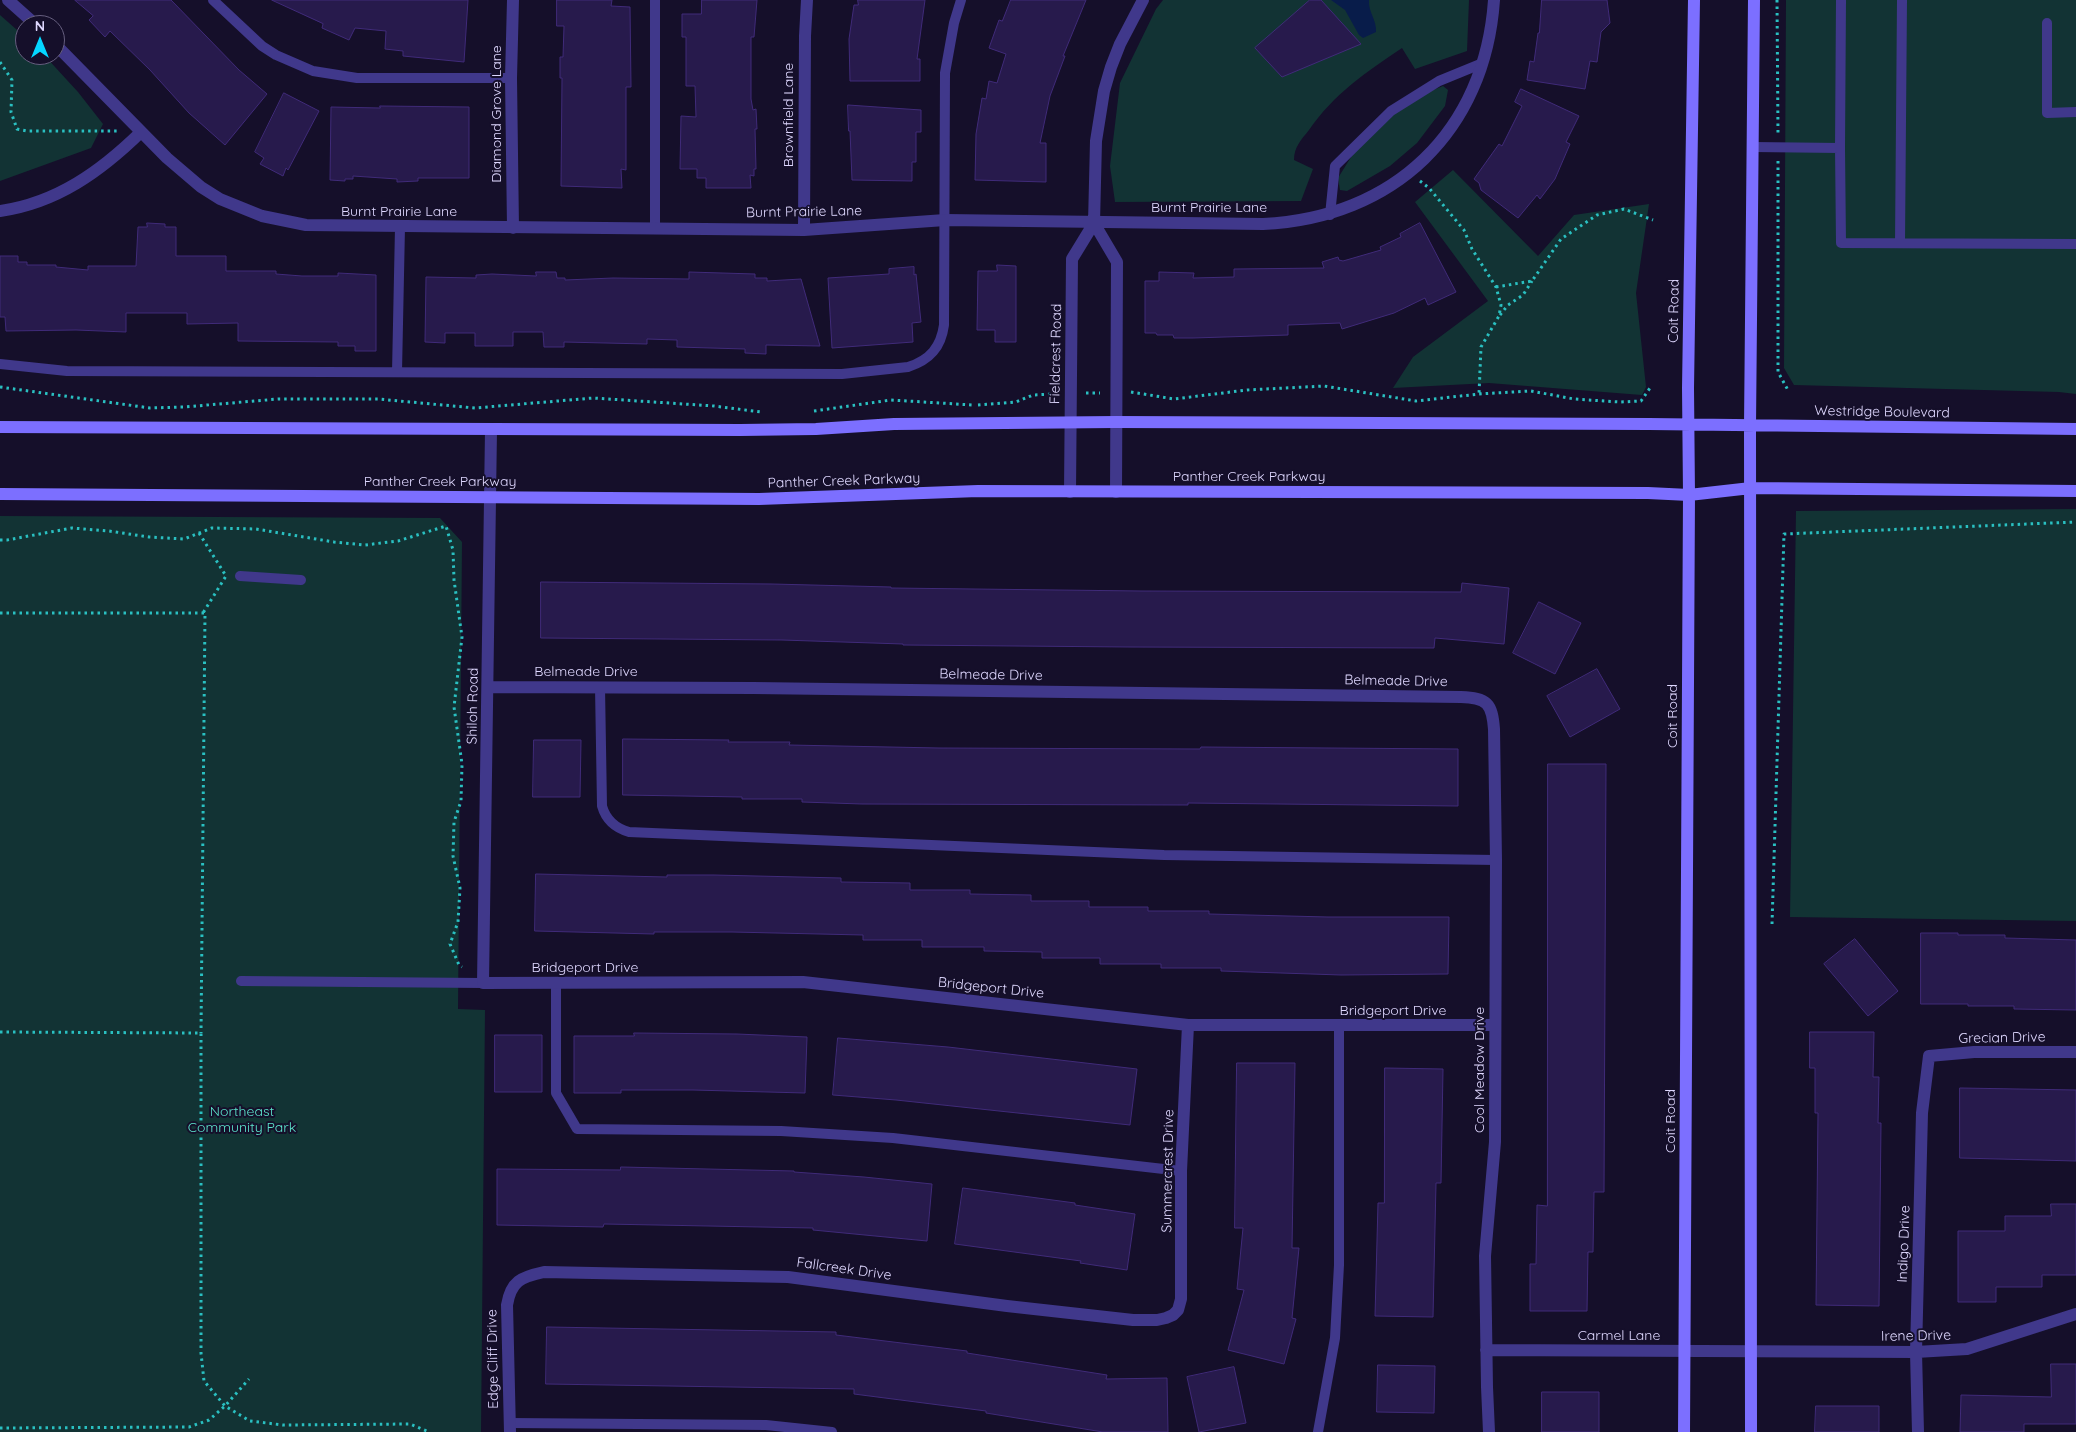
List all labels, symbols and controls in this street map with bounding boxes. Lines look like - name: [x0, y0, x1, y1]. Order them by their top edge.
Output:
- north arrow: [15, 15, 65, 65]
- text: N: [35, 17, 45, 35]
- street label: Diamond Grove Lane: [489, 45, 505, 183]
- street label: Brownfield Lane: [781, 63, 797, 167]
- street label: Burnt Prairie Lane: [1151, 200, 1267, 216]
- street label: Burnt Prairie Lane: [746, 203, 862, 221]
- street label: Burnt Prairie Lane: [341, 204, 457, 220]
- street label: Coit Road: [1665, 279, 1683, 343]
- street label: Fieldcrest Road: [1047, 304, 1065, 404]
- street label: Westridge Boulevard: [1814, 402, 1950, 422]
- street label: Panther Creek Parkway: [1173, 469, 1325, 485]
- street label: Panther Creek Parkway: [767, 470, 921, 492]
- street label: Panther Creek Parkway: [364, 474, 516, 490]
- street label: Belmeade Drive: [534, 664, 638, 680]
- street label: Belmeade Drive: [939, 666, 1043, 684]
- street label: Shiloh Road: [464, 667, 482, 745]
- street label: Belmeade Drive: [1344, 672, 1448, 690]
- street label: Coit Road: [1665, 684, 1681, 748]
- street label: Bridgeport Drive: [532, 960, 638, 976]
- street label: Bridgeport Drive: [937, 974, 1045, 1002]
- street label: Bridgeport Drive: [1340, 1003, 1446, 1019]
- street label: Cool Meadow Drive: [1472, 1007, 1488, 1133]
- street label: Grecian Drive: [1958, 1029, 2046, 1047]
- street label: Coit Road: [1663, 1089, 1679, 1153]
- park label: Northeast Community Park: [188, 1104, 296, 1136]
- street label: Summercrest Drive: [1159, 1109, 1177, 1233]
- street label: Indigo Drive: [1894, 1205, 1914, 1283]
- street label: Fallcreek Drive: [796, 1254, 892, 1284]
- street label: Edge Cliff Drive: [484, 1309, 502, 1409]
- street label: Irene Drive: [1881, 1327, 1951, 1345]
- street label: Carmel Lane: [1578, 1328, 1660, 1344]

